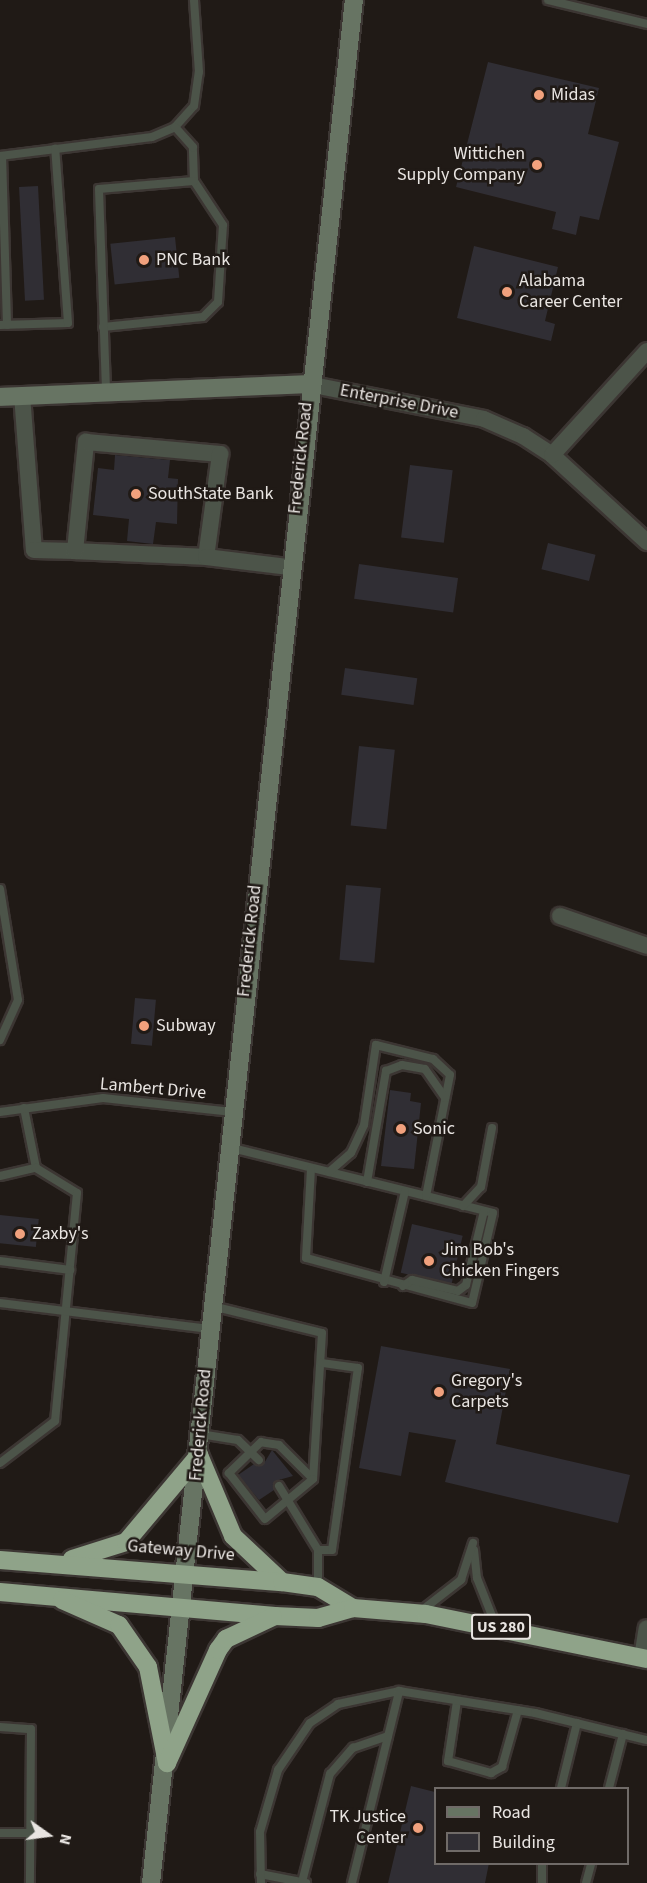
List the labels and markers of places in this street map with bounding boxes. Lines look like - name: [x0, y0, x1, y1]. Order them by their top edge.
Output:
- place label: Midas: [551, 84, 595, 106]
- marker: Midas: [532, 88, 546, 102]
- place label: Wittichen Supply Company: [397, 144, 525, 186]
- marker: Wittichen Supply Company: [530, 158, 544, 172]
- place label: PNC Bank: [156, 249, 230, 271]
- marker: PNC Bank: [137, 253, 151, 267]
- place label: Alabama Career Center: [519, 271, 622, 314]
- marker: Alabama Career Center: [500, 285, 514, 299]
- place label: SouthState Bank: [148, 483, 274, 505]
- marker: SouthState Bank: [129, 487, 143, 501]
- place label: Subway: [156, 1015, 216, 1037]
- marker: Subway: [137, 1019, 151, 1033]
- place label: Sonic: [413, 1118, 455, 1140]
- marker: Sonic: [394, 1122, 408, 1136]
- place label: Zaxby's: [32, 1223, 88, 1245]
- marker: Zaxby's: [13, 1227, 27, 1241]
- place label: Jim Bob's Chicken Fingers: [441, 1240, 559, 1282]
- marker: Jim Bob's Chicken Fingers: [422, 1254, 436, 1268]
- place label: Gregory's Carpets: [451, 1371, 522, 1414]
- marker: Gregory's Carpets: [432, 1385, 446, 1399]
- place label: TK Justice Center: [329, 1807, 406, 1850]
- marker: TK Justice Center: [411, 1821, 425, 1835]

